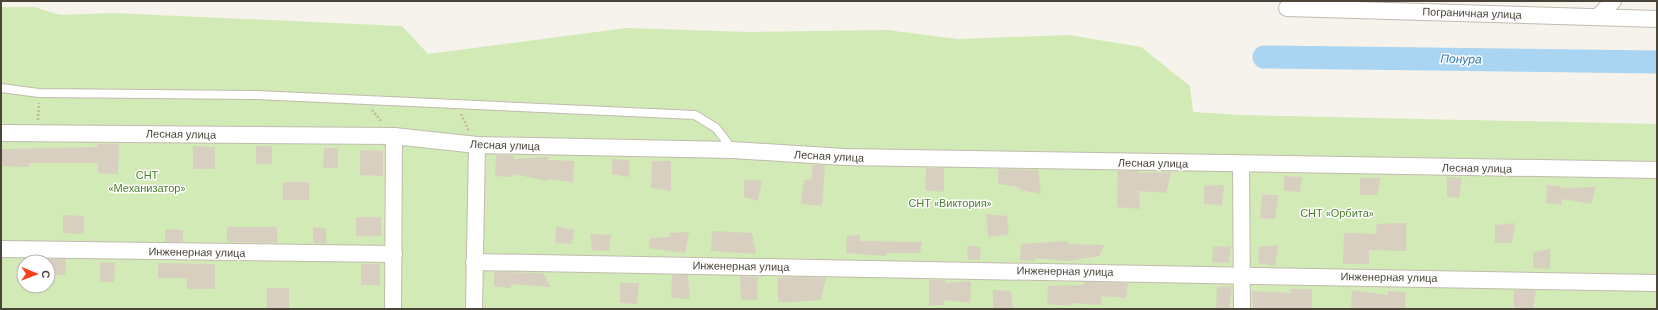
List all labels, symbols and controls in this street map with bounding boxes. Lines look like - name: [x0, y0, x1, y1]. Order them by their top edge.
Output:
- street label: Пограничная улица: [1422, 4, 1523, 22]
- water label: Понура: [1440, 51, 1482, 67]
- street label: Лесная улица: [146, 126, 217, 142]
- street label: Лесная улица: [470, 137, 541, 153]
- street label: Лесная улица: [794, 147, 865, 165]
- street label: Лесная улица: [1118, 155, 1189, 171]
- street label: Лесная улица: [1442, 160, 1513, 176]
- park label: СНТ «Механизатор»: [109, 168, 185, 195]
- park label: СНТ «Виктория»: [908, 196, 992, 210]
- park label: СНТ «Орбита»: [1300, 206, 1374, 220]
- street label: Инженерная улица: [148, 244, 247, 260]
- north arrow: [16, 254, 56, 294]
- street label: Инженерная улица: [692, 258, 791, 274]
- street label: Инженерная улица: [1016, 263, 1115, 279]
- street label: Инженерная улица: [1340, 269, 1439, 285]
- text: С: [39, 270, 53, 278]

